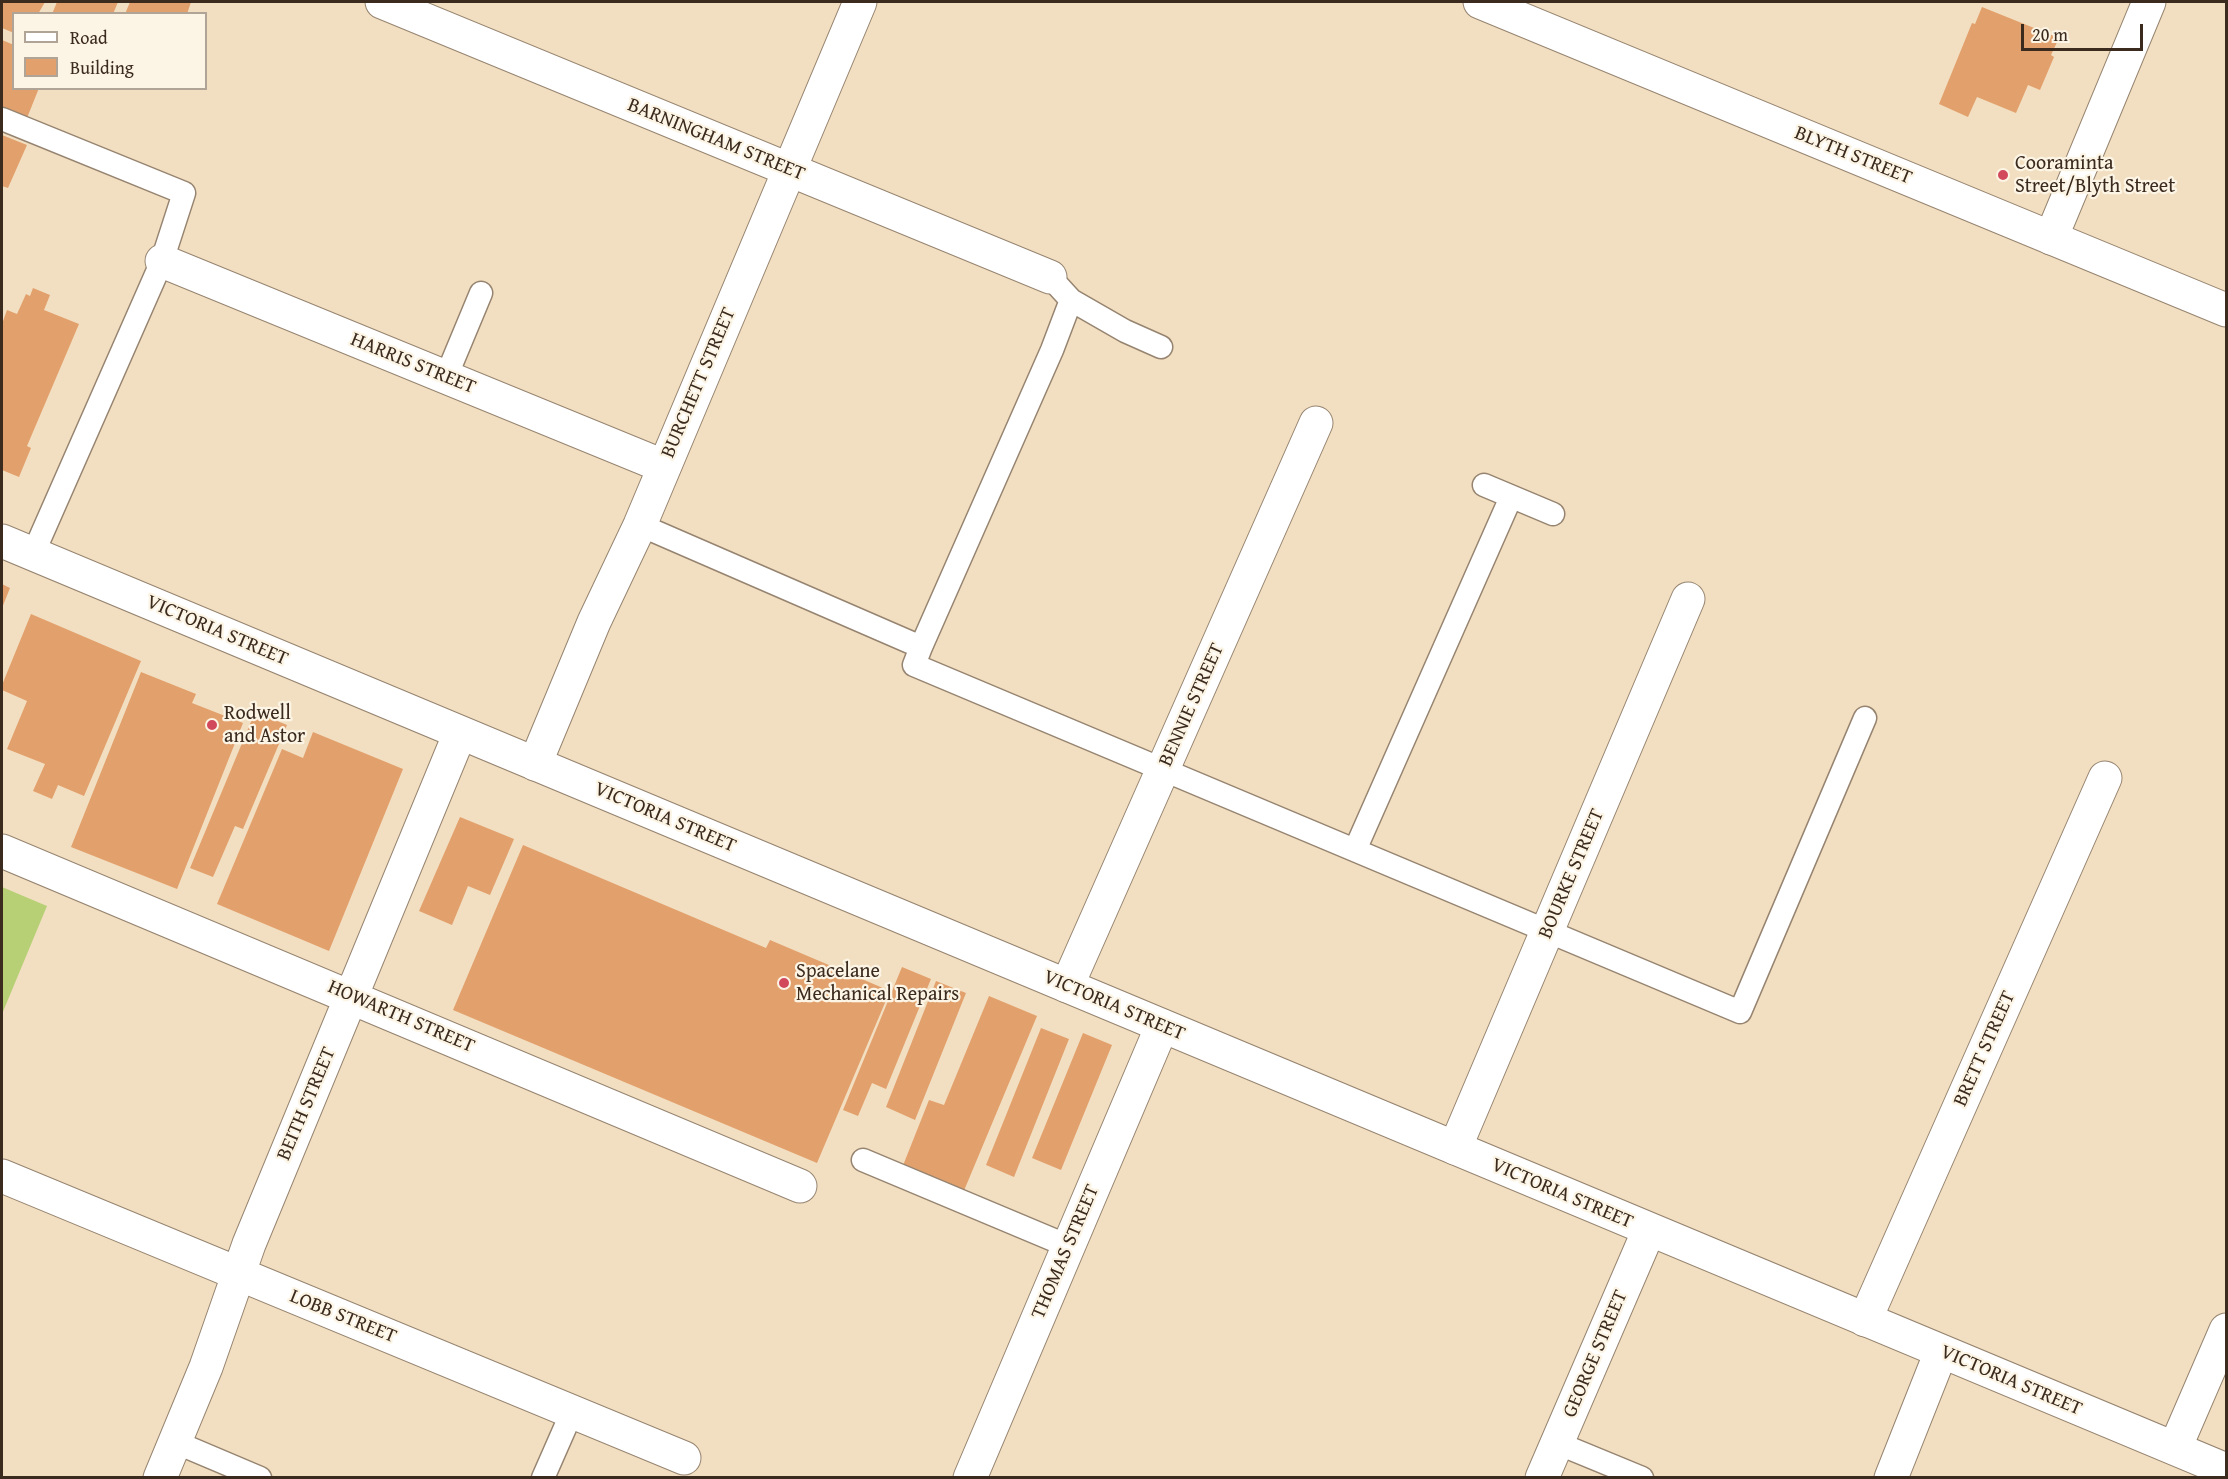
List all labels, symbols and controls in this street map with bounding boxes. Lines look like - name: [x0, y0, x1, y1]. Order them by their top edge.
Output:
- legend: [12, 12, 207, 90]
- scale bar: [2024, 12, 2146, 50]
- text: 20 m: [2032, 21, 2068, 48]
- text: Road: [70, 24, 108, 51]
- text: Building: [70, 54, 134, 81]
- street label: BARNINGHAM STREET: [624, 93, 808, 187]
- street label: BLYTH STREET: [1791, 122, 1915, 190]
- place label: Cooraminta Street/Blyth Street: [2015, 152, 2175, 199]
- marker: Cooraminta Street/Blyth Street: [1996, 168, 2010, 182]
- street label: BURCHETT STREET: [656, 304, 742, 462]
- street label: HARRIS STREET: [347, 328, 479, 400]
- street label: VICTORIA STREET: [143, 590, 291, 672]
- street label: BENNIE STREET: [1154, 640, 1230, 770]
- place label: Rodwell and Astor: [224, 702, 305, 749]
- marker: Rodwell and Astor: [205, 718, 219, 732]
- street label: VICTORIA STREET: [591, 777, 739, 859]
- street label: BOURKE STREET: [1534, 806, 1610, 942]
- place label: Spacelane Mechanical Repairs: [796, 960, 959, 1007]
- street label: VICTORIA STREET: [1040, 965, 1188, 1047]
- street label: HOWARTH STREET: [324, 975, 478, 1059]
- marker: Spacelane Mechanical Repairs: [777, 976, 791, 990]
- street label: BRETT STREET: [1949, 988, 2021, 1110]
- street label: BEITH STREET: [272, 1044, 342, 1164]
- street label: VICTORIA STREET: [1488, 1153, 1636, 1235]
- street label: THOMAS STREET: [1027, 1181, 1105, 1323]
- street label: LOBB STREET: [286, 1285, 400, 1349]
- street label: GEORGE STREET: [1558, 1287, 1634, 1421]
- street label: VICTORIA STREET: [1937, 1340, 2085, 1422]

